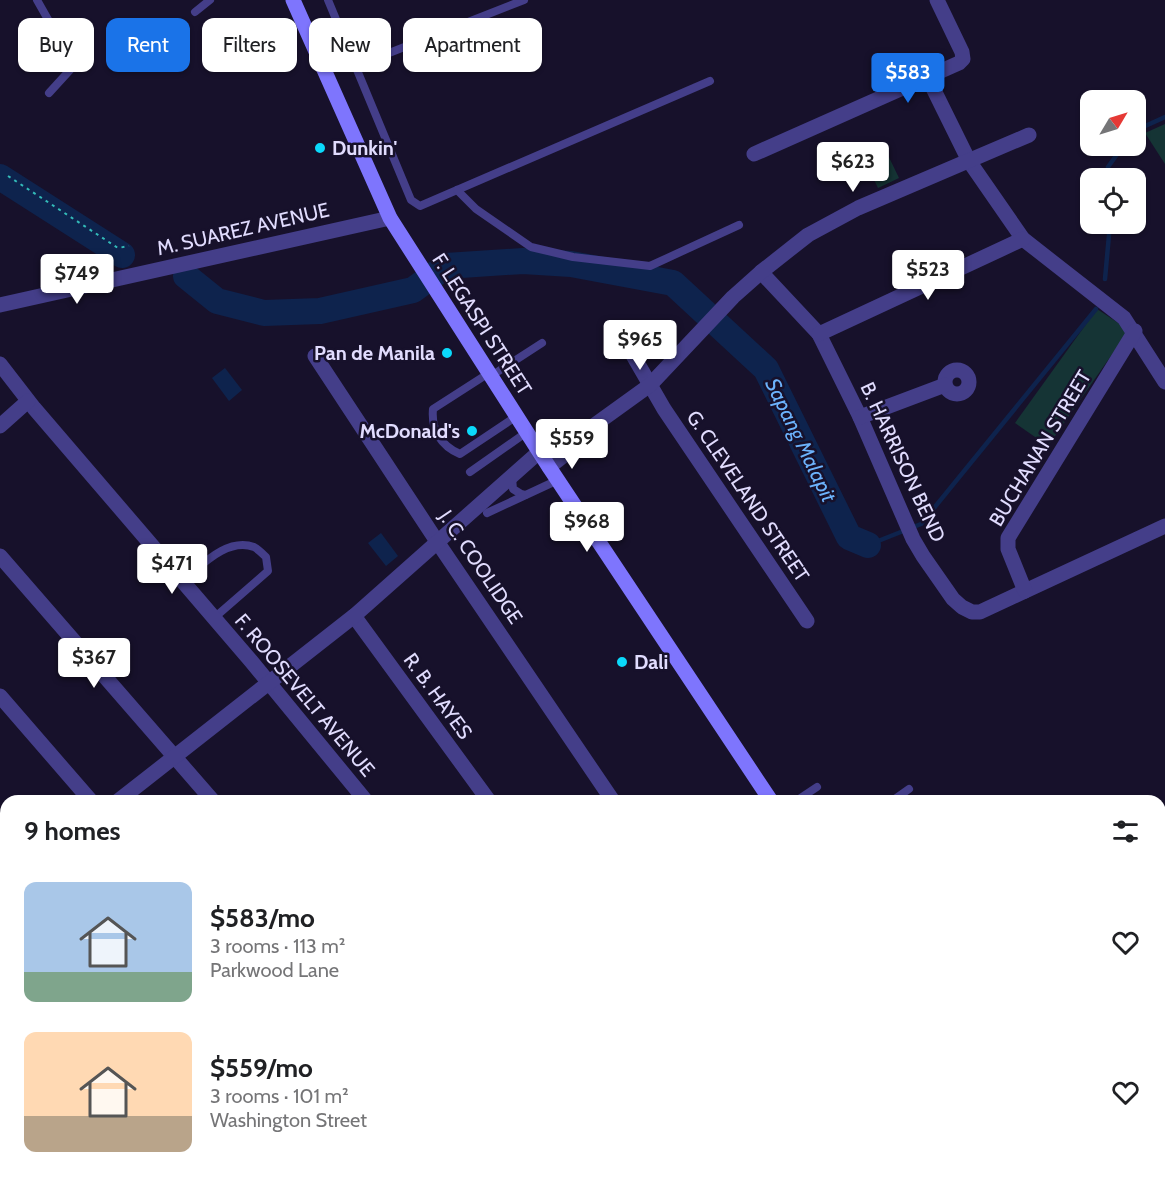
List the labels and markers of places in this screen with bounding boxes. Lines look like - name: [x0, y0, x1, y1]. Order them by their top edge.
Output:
- pin: $583: [872, 53, 944, 104]
- place label: Dunkin': [332, 136, 398, 160]
- marker: Dunkin': [313, 141, 327, 155]
- pin: $623: [817, 142, 889, 193]
- pin: $523: [892, 250, 964, 301]
- pin: $749: [41, 254, 113, 305]
- pin: $965: [604, 320, 676, 371]
- place label: Pan de Manila: [314, 341, 435, 365]
- marker: Pan de Manila: [440, 346, 454, 360]
- place label: McDonald's: [359, 419, 460, 443]
- pin: $559: [536, 419, 608, 470]
- marker: McDonald's: [465, 424, 479, 438]
- pin: $968: [551, 502, 623, 553]
- pin: $471: [136, 544, 208, 595]
- pin: $367: [58, 638, 130, 689]
- place label: Dali: [634, 650, 668, 674]
- marker: Dali: [615, 655, 629, 669]

